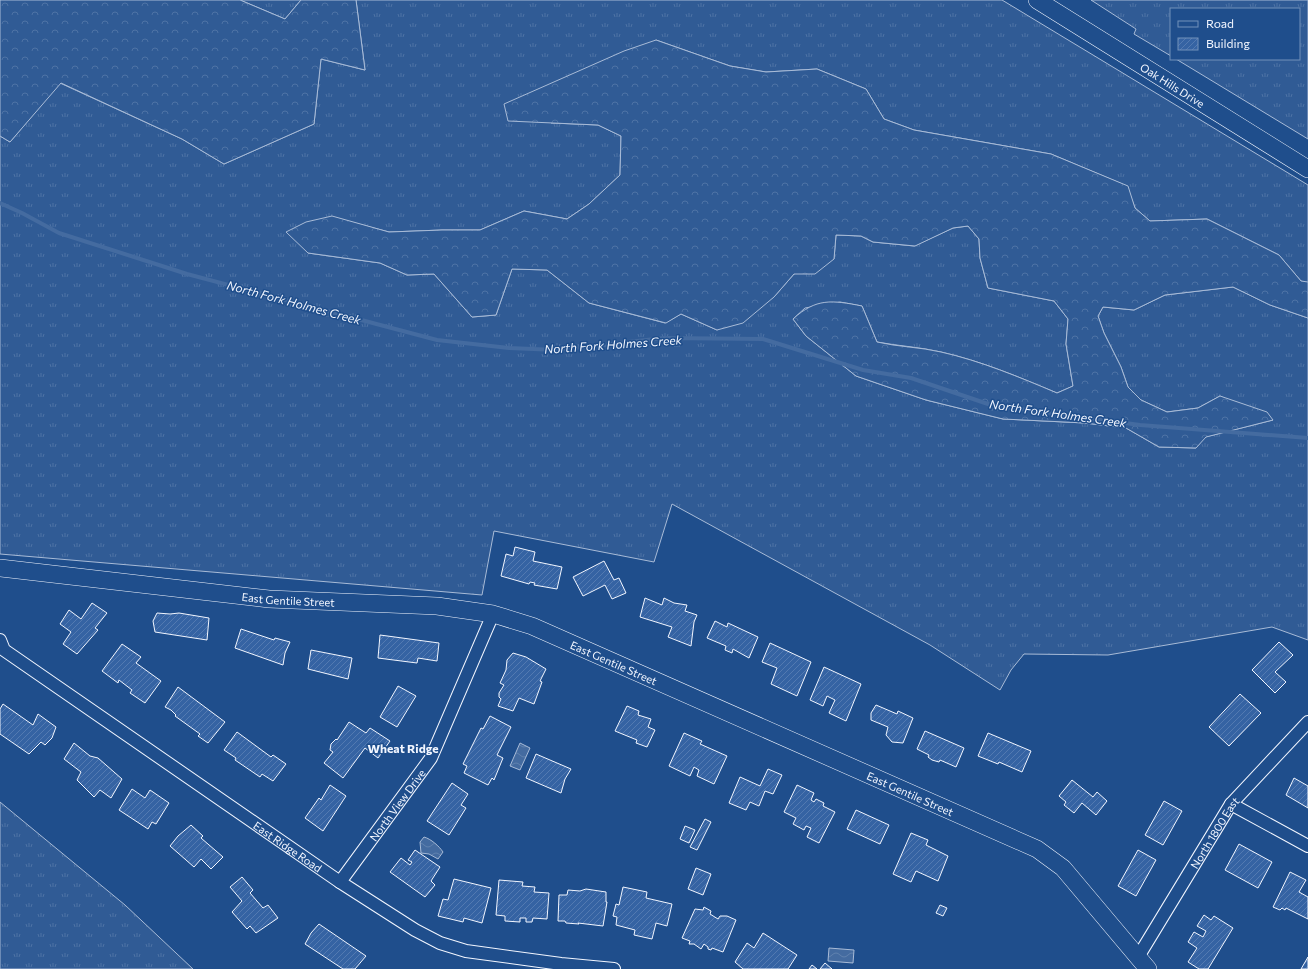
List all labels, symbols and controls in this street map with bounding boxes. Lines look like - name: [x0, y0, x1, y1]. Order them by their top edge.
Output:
- legend: [1170, 8, 1300, 60]
- text: Road: [1206, 16, 1234, 30]
- text: Building: [1206, 36, 1250, 50]
- street label: Oak Hills Drive: [1138, 60, 1207, 110]
- water label: North Fork Holmes Creek: [225, 277, 363, 327]
- water label: North Fork Holmes Creek: [544, 332, 683, 356]
- water label: North Fork Holmes Creek: [989, 396, 1128, 430]
- street label: East Gentile Street: [241, 589, 336, 608]
- street label: East Gentile Street: [569, 637, 660, 687]
- district label: Wheat Ridge: [368, 741, 438, 755]
- street label: North View Drive: [366, 766, 428, 843]
- street label: East Gentile Street: [865, 768, 956, 818]
- street label: North 1800 East: [1187, 793, 1241, 871]
- street label: East Ridge Road: [251, 818, 325, 874]

